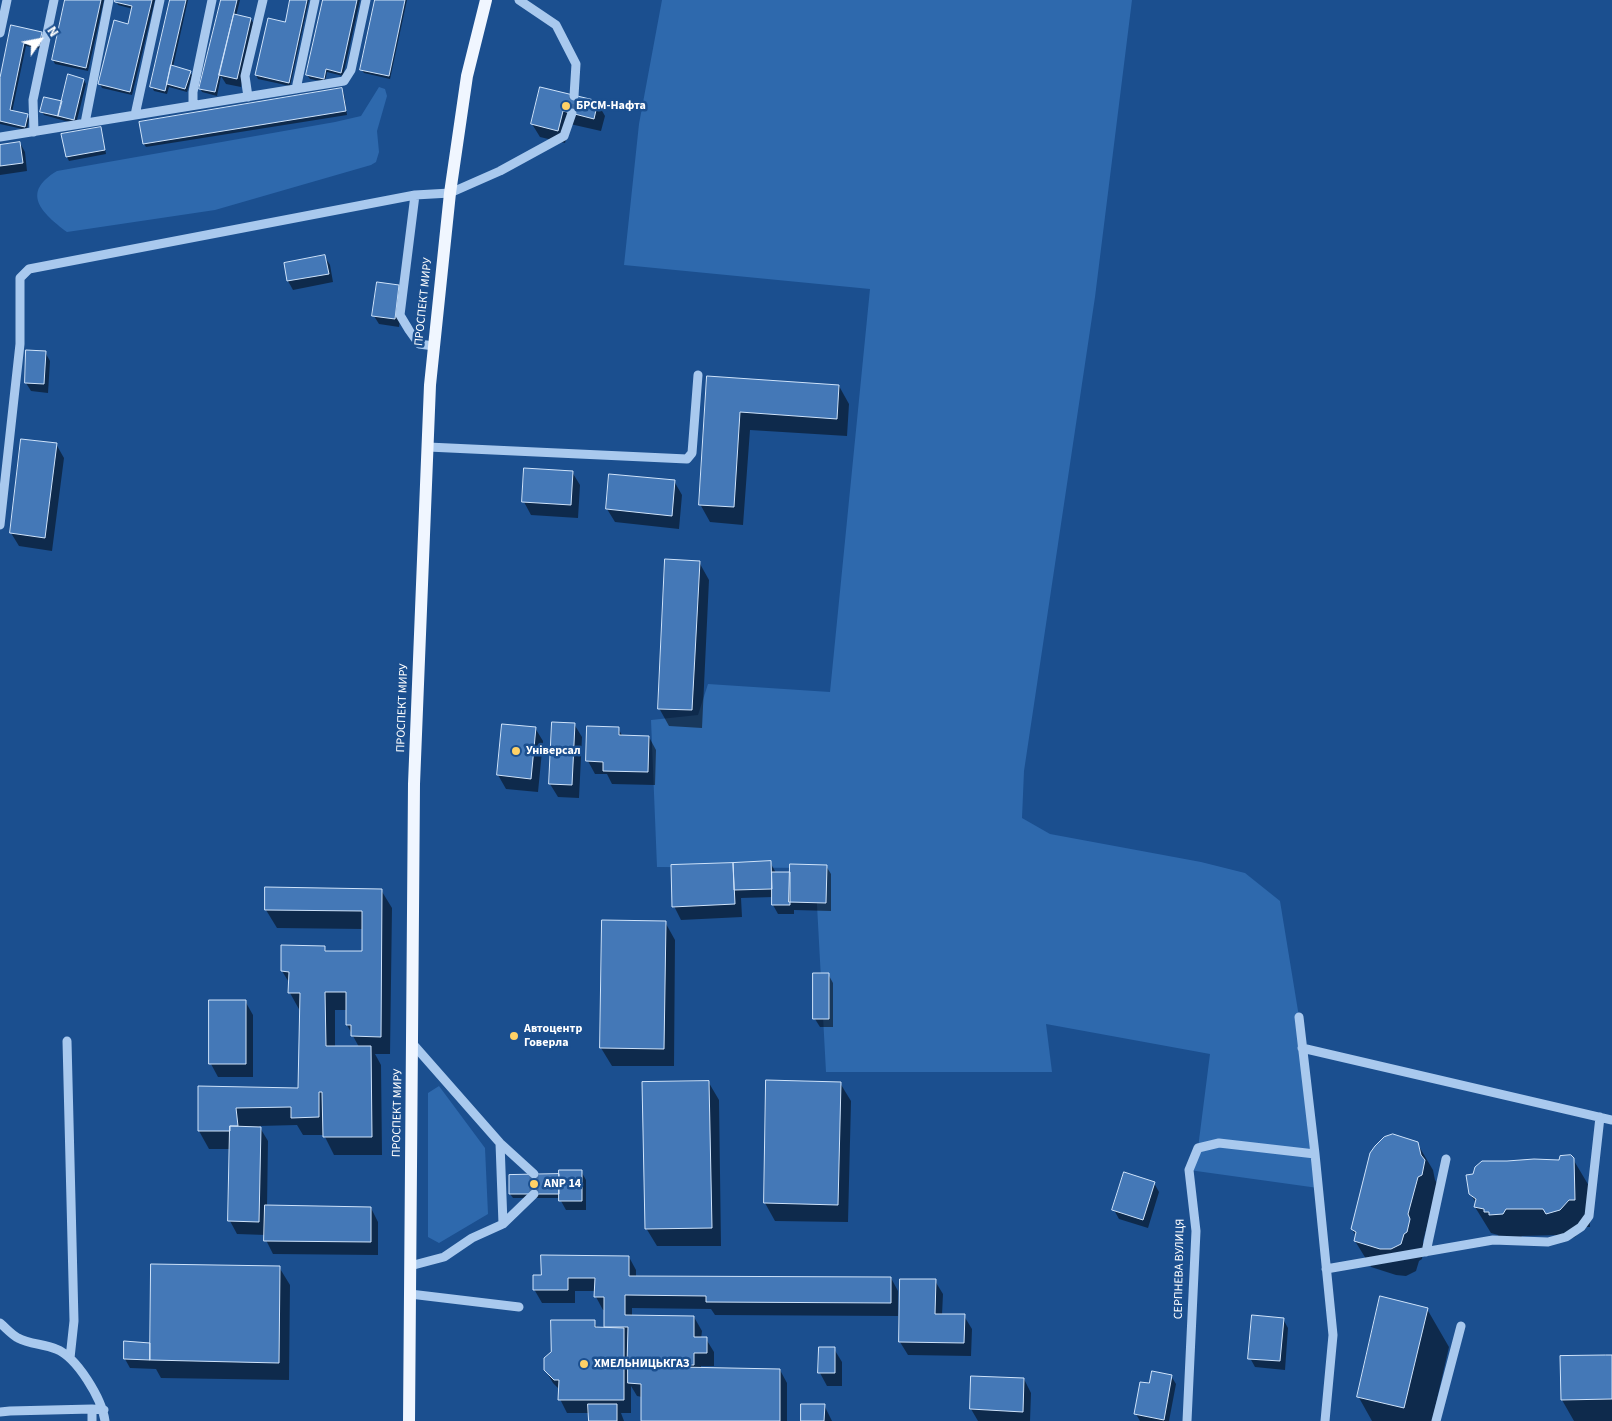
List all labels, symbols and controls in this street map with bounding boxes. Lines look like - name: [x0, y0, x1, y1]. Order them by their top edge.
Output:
- north arrow: [15, 15, 65, 65]
- text: N: [42, 22, 64, 41]
- place label: БРСМ-Нафта: [576, 99, 646, 113]
- marker: БРСМ-Нафта: [560, 100, 572, 112]
- street label: ПРОСПЕКТ МИРУ: [412, 257, 436, 347]
- street label: ПРОСПЕКТ МИРУ: [394, 663, 412, 753]
- place label: Універсал: [526, 744, 581, 758]
- marker: Універсал: [510, 745, 522, 757]
- place label: Автоцентр Говерла: [524, 1022, 582, 1050]
- marker: Автоцентр Говерла: [508, 1030, 520, 1042]
- street label: ПРОСПЕКТ МИРУ: [390, 1069, 406, 1157]
- place label: ANP 14: [544, 1177, 581, 1191]
- marker: ANP 14: [528, 1178, 540, 1190]
- street label: СЕРПНЕВА ВУЛИЦЯ: [1172, 1219, 1188, 1319]
- place label: ХМЕЛЬНИЦЬКГАЗ: [594, 1357, 689, 1371]
- marker: ХМЕЛЬНИЦЬКГАЗ: [578, 1358, 590, 1370]

